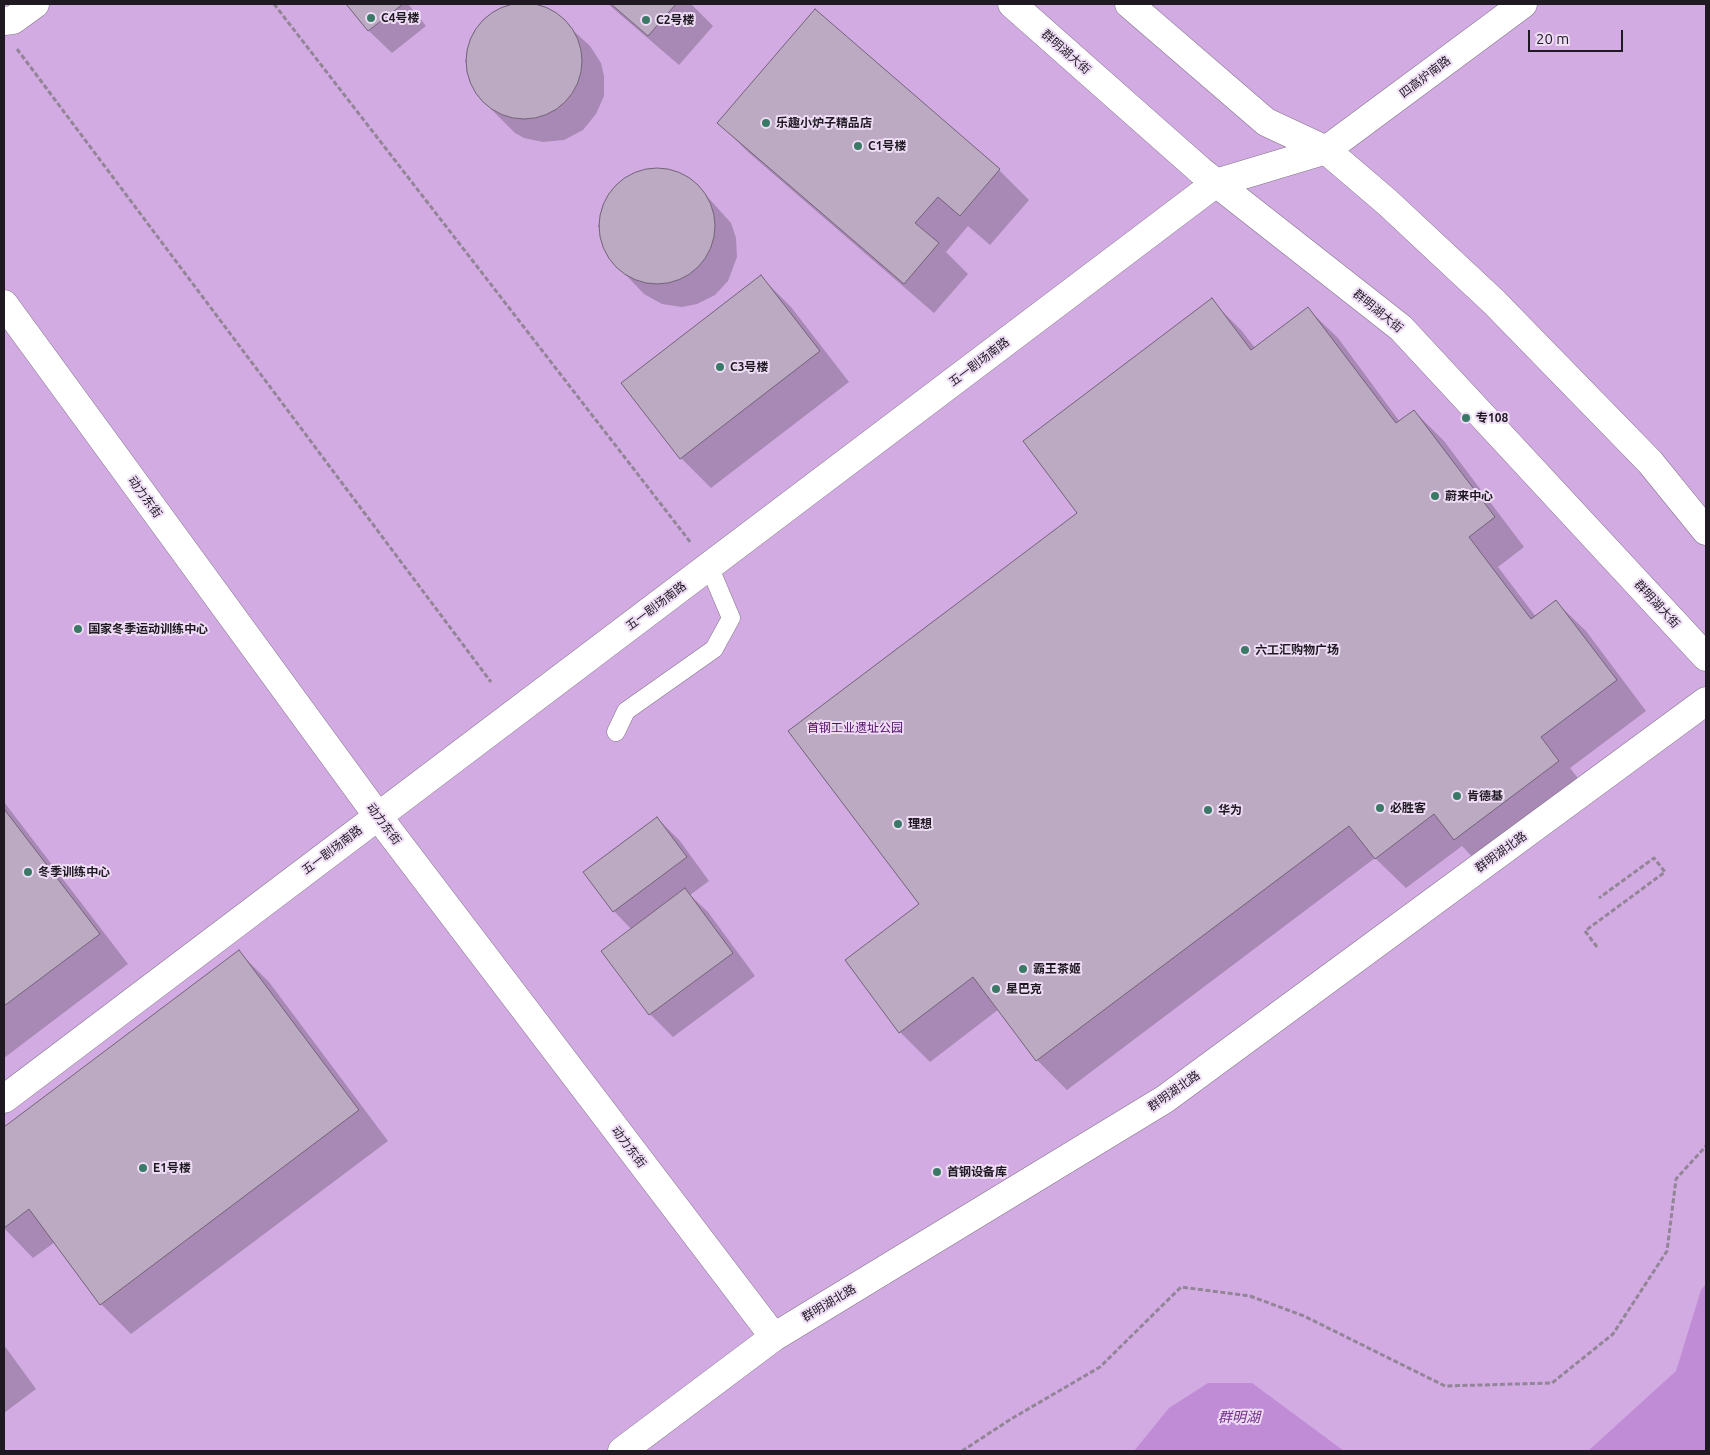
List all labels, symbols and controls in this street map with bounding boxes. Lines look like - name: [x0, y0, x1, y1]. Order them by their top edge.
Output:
- place label: C4号楼: [381, 11, 419, 25]
- marker: C4号楼: [365, 12, 377, 24]
- place label: C2号楼: [656, 13, 694, 27]
- marker: C2号楼: [640, 14, 652, 26]
- scale bar: [1530, 20, 1625, 52]
- street label: 群明湖大街: [1039, 27, 1093, 77]
- text: 20 m: [1536, 30, 1569, 47]
- street label: 四高炉南路: [1397, 53, 1453, 101]
- place label: 乐趣小炉子精品店: [776, 116, 872, 130]
- marker: 乐趣小炉子精品店: [760, 117, 772, 129]
- place label: C1号楼: [868, 139, 906, 153]
- marker: C1号楼: [852, 140, 864, 152]
- street label: 群明湖大街: [1350, 287, 1406, 335]
- street label: 五一剧场南路: [946, 335, 1012, 389]
- place label: C3号楼: [730, 360, 768, 374]
- marker: C3号楼: [714, 361, 726, 373]
- place label: 专108: [1476, 411, 1508, 425]
- marker: 专108: [1460, 412, 1472, 424]
- street label: 动力东街: [125, 473, 165, 521]
- place label: 蔚来中心: [1445, 489, 1493, 503]
- marker: 蔚来中心: [1429, 490, 1441, 502]
- street label: 群明湖大街: [1631, 577, 1683, 631]
- street label: 五一剧场南路: [623, 579, 689, 633]
- place label: 国家冬季运动训练中心: [88, 622, 208, 636]
- marker: 国家冬季运动训练中心: [72, 623, 84, 635]
- place label: 六工汇购物广场: [1255, 643, 1339, 657]
- marker: 六工汇购物广场: [1239, 644, 1251, 656]
- park label: 首钢工业遗址公园: [807, 721, 903, 735]
- place label: 肯德基: [1467, 789, 1503, 803]
- marker: 肯德基: [1451, 790, 1463, 802]
- street label: 动力东街: [364, 800, 404, 848]
- place label: 必胜客: [1390, 801, 1426, 815]
- marker: 必胜客: [1374, 802, 1386, 814]
- place label: 华为: [1218, 803, 1242, 817]
- marker: 华为: [1202, 804, 1214, 816]
- place label: 理想: [908, 817, 932, 831]
- marker: 理想: [892, 818, 904, 830]
- street label: 五一剧场南路: [299, 823, 365, 877]
- street label: 群明湖北路: [1472, 829, 1530, 875]
- place label: 冬季训练中心: [38, 865, 110, 879]
- marker: 冬季训练中心: [22, 866, 34, 878]
- place label: 霸王茶姬: [1033, 962, 1081, 976]
- marker: 霸王茶姬: [1017, 963, 1029, 975]
- place label: 星巴克: [1006, 982, 1042, 996]
- marker: 星巴克: [990, 983, 1002, 995]
- street label: 群明湖北路: [1145, 1068, 1203, 1114]
- street label: 动力东街: [609, 1123, 649, 1171]
- place label: E1号楼: [153, 1161, 191, 1175]
- marker: E1号楼: [137, 1162, 149, 1174]
- place label: 首钢设备库: [947, 1165, 1007, 1179]
- marker: 首钢设备库: [931, 1166, 943, 1178]
- street label: 群明湖北路: [800, 1281, 858, 1325]
- water label: 群明湖: [1218, 1409, 1260, 1425]

